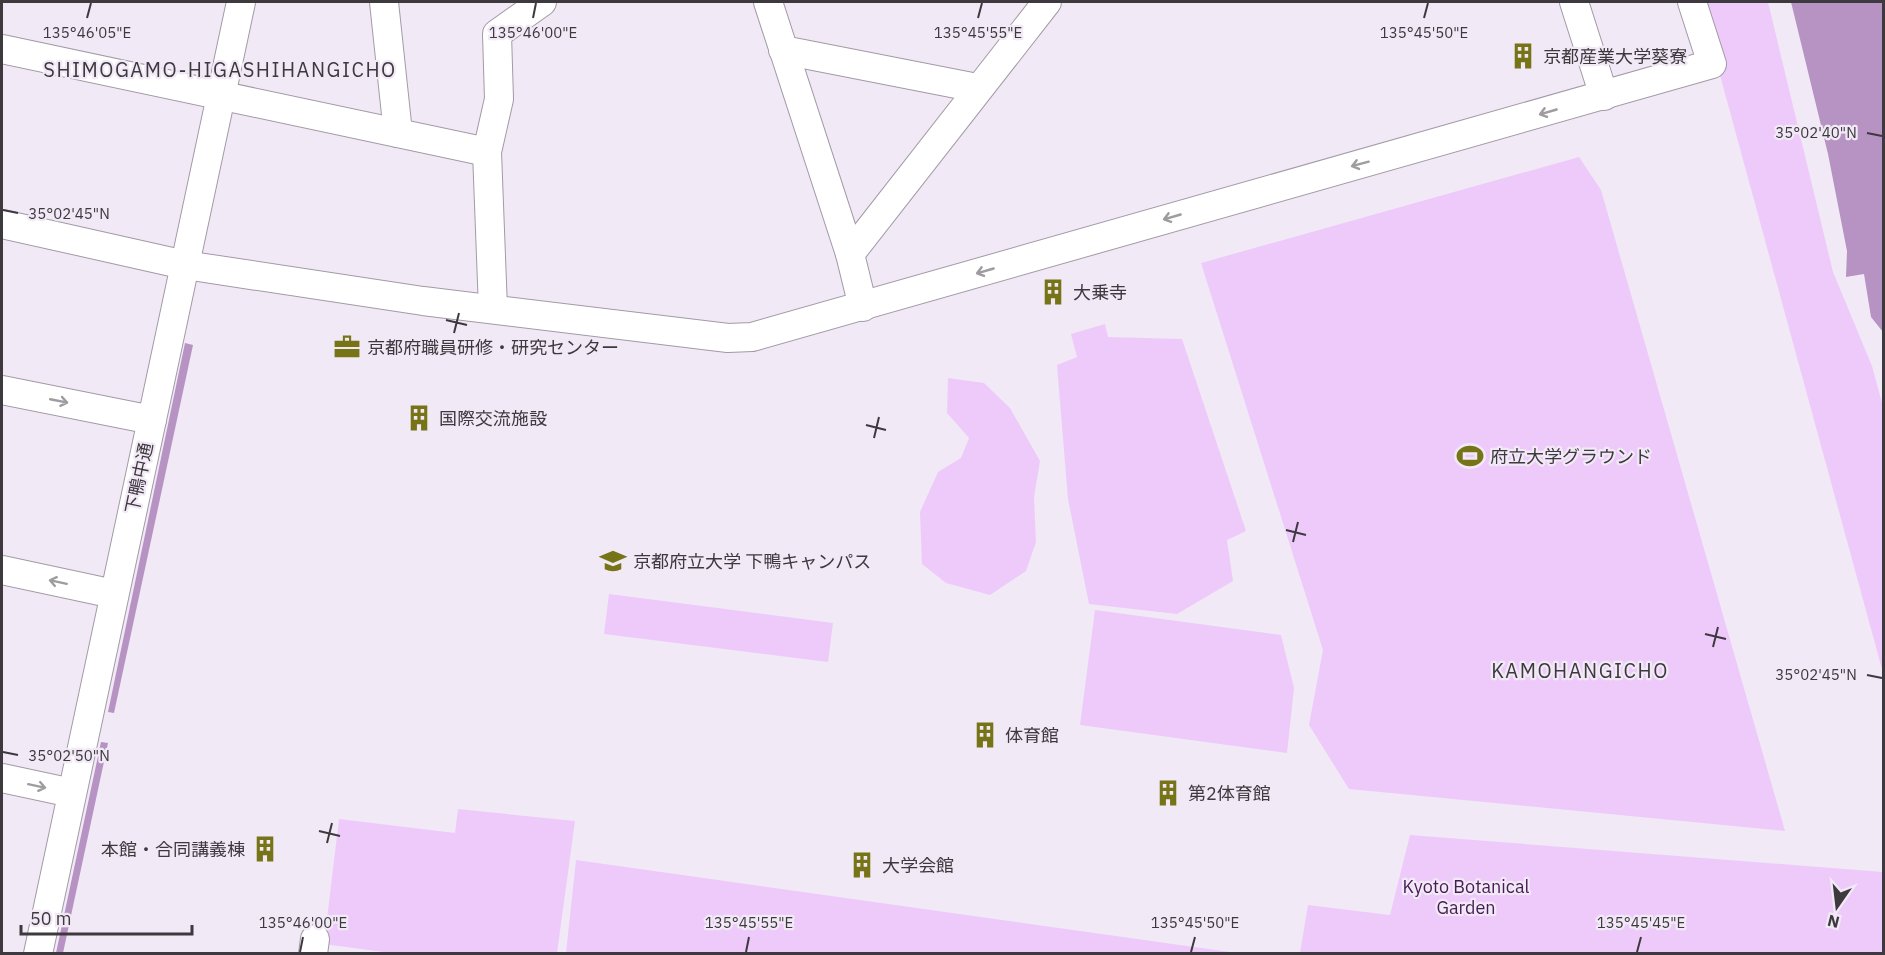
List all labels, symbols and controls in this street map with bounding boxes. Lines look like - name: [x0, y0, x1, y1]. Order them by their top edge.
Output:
- text: 135°46'05"E: [43, 23, 131, 42]
- text: 135°46'00"E: [489, 23, 577, 42]
- text: 135°45'55"E: [934, 23, 1022, 42]
- text: 135°45'50"E: [1380, 23, 1468, 42]
- building icon: 京都産業大学葵寮: [1508, 41, 1538, 71]
- place label: 京都産業大学葵寮: [1543, 45, 1687, 68]
- district label: SHIMOGAMO-HIGASHIHANGICHO: [43, 56, 397, 83]
- one-way arrow: [1539, 107, 1558, 118]
- text: 35°02'40"N: [1775, 123, 1857, 142]
- one-way arrow: [1351, 159, 1370, 171]
- text: 35°02'45"N: [28, 204, 110, 223]
- one-way arrow: [1163, 212, 1182, 223]
- one-way arrow: [976, 266, 995, 277]
- building icon: 大乗寺: [1038, 277, 1068, 307]
- place label: 大乗寺: [1073, 281, 1127, 304]
- office icon: 京都府職員研修・研究センター: [332, 332, 362, 362]
- place label: 京都府職員研修・研究センター: [367, 336, 619, 359]
- one-way arrow: [49, 396, 68, 407]
- building icon: 国際交流施設: [404, 403, 434, 433]
- place label: 国際交流施設: [439, 407, 547, 430]
- street label: 下鴨中通: [120, 440, 158, 516]
- sports icon: 府立大学グラウンド: [1455, 441, 1485, 471]
- place label: 府立大学グラウンド: [1490, 445, 1652, 468]
- school or university icon: 京都府立大学 下鴨キャンパス: [598, 546, 628, 576]
- place label: 京都府立大学 下鴨キャンパス: [633, 550, 871, 573]
- one-way arrow: [49, 576, 68, 588]
- district label: KAMOHANGICHO: [1491, 657, 1669, 684]
- text: 35°02'45"N: [1775, 665, 1857, 684]
- building icon: 体育館: [970, 720, 1000, 750]
- place label: 体育館: [1005, 724, 1059, 747]
- text: 35°02'50"N: [28, 746, 110, 765]
- building icon: 第2体育館: [1153, 778, 1183, 808]
- one-way arrow: [27, 780, 46, 792]
- place label: 第2体育館: [1188, 782, 1271, 805]
- building icon: 本館・合同講義棟: [250, 834, 280, 864]
- place label: 本館・合同講義棟: [101, 838, 245, 861]
- building icon: 大学会館: [847, 850, 877, 880]
- place label: 大学会館: [882, 854, 954, 877]
- park label: Kyoto Botanical Garden: [1403, 875, 1530, 919]
- north arrow: [1807, 877, 1867, 937]
- scale bar: [21, 898, 192, 936]
- text: 50 m: [30, 907, 72, 930]
- text: N: [1825, 910, 1841, 933]
- text: 135°46'00"E: [259, 913, 347, 932]
- text: 135°45'55"E: [705, 913, 793, 932]
- text: 135°45'50"E: [1151, 913, 1239, 932]
- text: 135°45'45"E: [1597, 913, 1685, 932]

